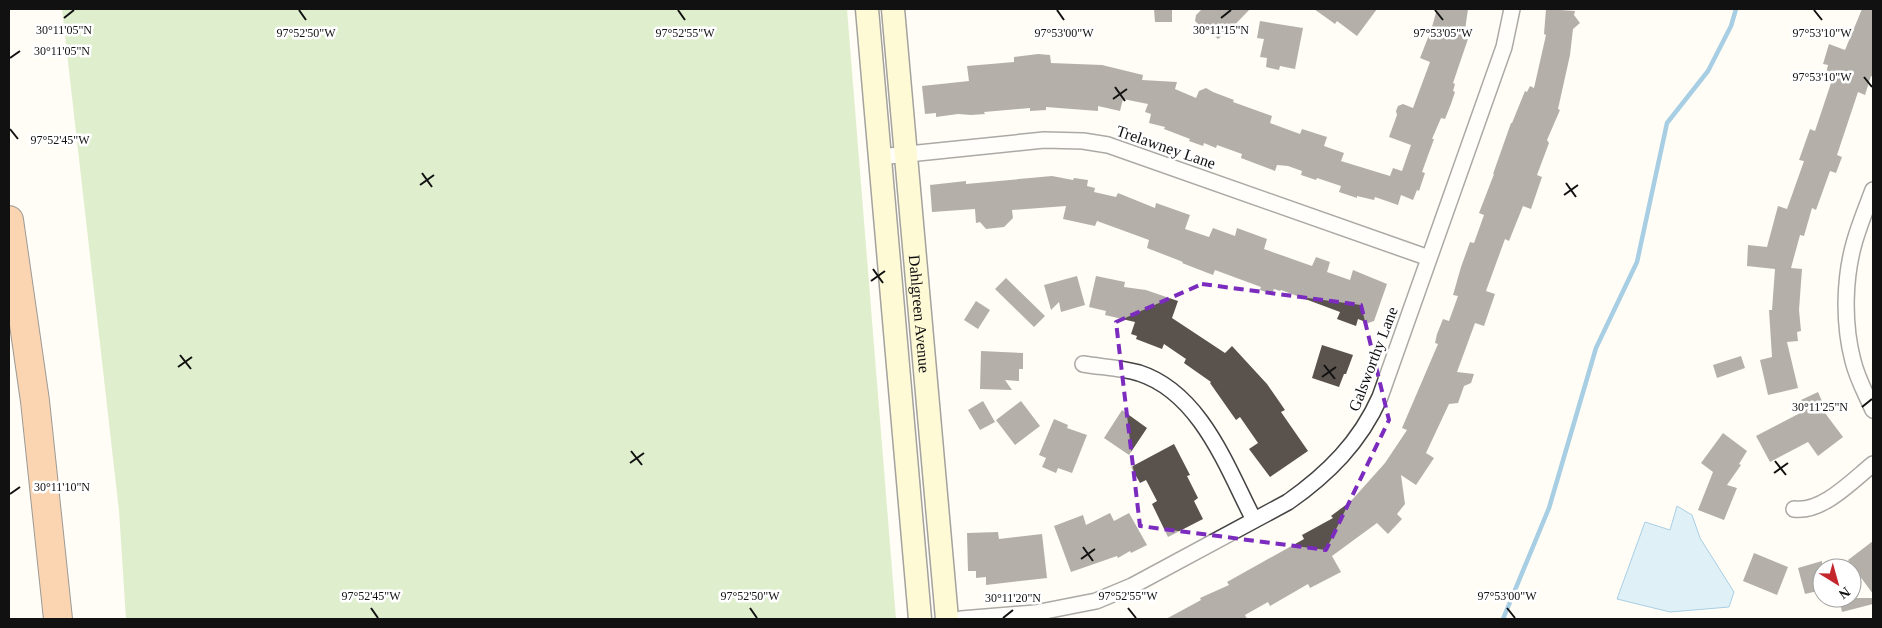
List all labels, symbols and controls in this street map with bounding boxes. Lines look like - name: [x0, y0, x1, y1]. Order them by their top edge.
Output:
- text: 30°11'05"N: [36, 23, 92, 37]
- text: 30°11'15"N: [1193, 23, 1249, 37]
- text: 97°52'50"W: [276, 26, 336, 40]
- text: 97°52'55"W: [655, 26, 715, 40]
- text: 97°53'00"W: [1034, 26, 1094, 40]
- text: 97°53'05"W: [1413, 26, 1473, 40]
- text: 97°53'10"W: [1792, 26, 1852, 40]
- text: 30°11'05"N: [34, 44, 90, 58]
- text: 97°53'10"W: [1792, 70, 1852, 84]
- street label: Trelawney Lane: [1114, 122, 1218, 173]
- text: 97°52'45"W: [30, 133, 90, 147]
- street label: Dahlgreen Avenue: [906, 254, 934, 374]
- street label: Galsworthy Lane: [1345, 304, 1402, 414]
- text: 30°11'25"N: [1792, 400, 1848, 414]
- text: 30°11'10"N: [34, 480, 90, 494]
- north arrow: [1812, 558, 1862, 608]
- text: N: [1836, 584, 1853, 602]
- text: 97°52'45"W: [341, 589, 401, 603]
- text: 97°52'50"W: [720, 589, 780, 603]
- text: 97°52'55"W: [1098, 589, 1158, 603]
- text: 97°53'00"W: [1477, 589, 1537, 603]
- text: 30°11'20"N: [985, 591, 1041, 605]

